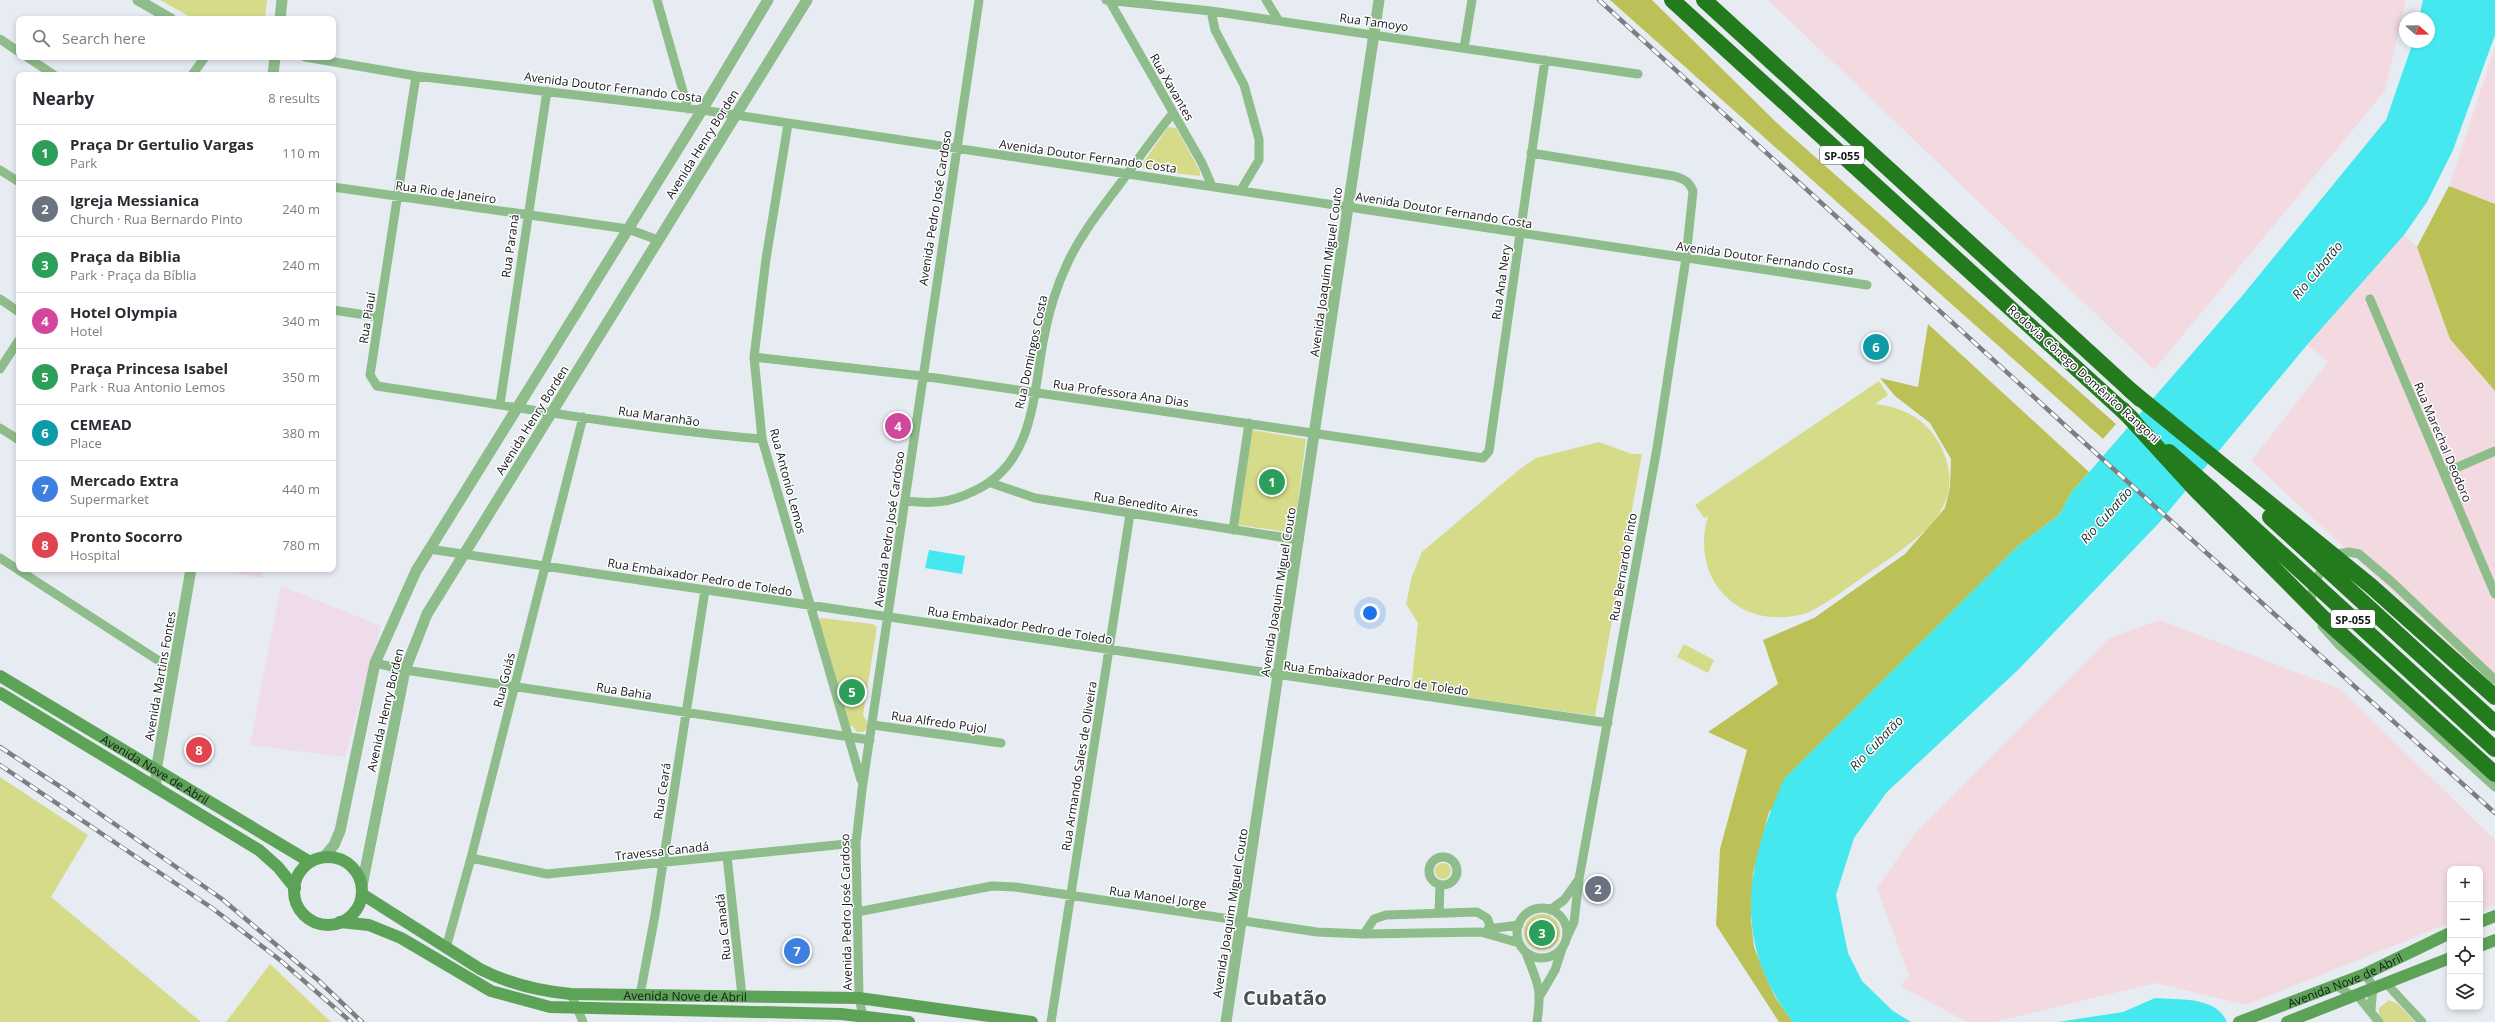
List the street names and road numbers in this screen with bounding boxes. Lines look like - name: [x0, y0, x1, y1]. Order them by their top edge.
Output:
- street label: Rua Tamoyo: [1338, 9, 1410, 35]
- street label: Rua Xavantes: [1146, 50, 1198, 124]
- street label: Avenida Doutor Fernando Costa: [523, 68, 703, 106]
- street label: Avenida Henry Borden: [661, 86, 743, 202]
- street label: Avenida Pedro José Cardoso: [914, 129, 956, 287]
- street label: Avenida Doutor Fernando Costa: [998, 135, 1178, 177]
- road number: SP-055: [1820, 146, 1864, 164]
- street label: Rua Rio de Janeiro: [394, 177, 498, 207]
- street label: Avenida Joaquim Miguel Couto: [1306, 186, 1346, 358]
- street label: Avenida Doutor Fernando Costa: [1354, 188, 1534, 232]
- street label: Rua Paraná: [497, 213, 523, 279]
- street label: Avenida Doutor Fernando Costa: [1675, 237, 1855, 279]
- street label: Rua Ana Nery: [1487, 242, 1515, 321]
- street label: Rua Piauí: [355, 290, 380, 345]
- street label: Rua Domingos Costa: [1011, 294, 1051, 410]
- street label: Rodovia Cônego Domênico Rangoni: [2004, 301, 2164, 447]
- street label: Avenida Henry Borden: [491, 362, 573, 478]
- street label: Rua Professora Ana Dias: [1052, 375, 1190, 411]
- street label: Rua Marechal Deodoro: [2410, 379, 2476, 505]
- street label: Rua Maranhão: [617, 402, 701, 430]
- street label: Rua Antonio Lemos: [766, 426, 810, 536]
- street label: Avenida Pedro José Cardoso: [870, 450, 908, 608]
- street label: Rua Benedito Aires: [1092, 487, 1200, 521]
- street label: Avenida Joaquim Miguel Couto: [1256, 506, 1300, 678]
- street label: Rua Bernardo Pinto: [1605, 512, 1641, 622]
- street label: Rua Embaixador Pedro de Toledo: [606, 554, 794, 600]
- street label: Rua Embaixador Pedro de Toledo: [926, 602, 1114, 648]
- street label: Avenida Martins Fontes: [140, 610, 180, 742]
- road number: SP-055: [2331, 610, 2375, 628]
- street label: Avenida Henry Borden: [363, 647, 407, 773]
- street label: Rua Goiás: [489, 651, 519, 709]
- street label: Rua Embaixador Pedro de Toledo: [1282, 657, 1470, 699]
- street label: Rua Bahia: [595, 678, 653, 704]
- street label: Rua Armando Sales de Oliveira: [1057, 680, 1101, 852]
- street label: Rua Alfredo Pujol: [890, 707, 988, 737]
- street label: Avenida Nove de Abril: [98, 730, 212, 808]
- street label: Rua Ceará: [649, 761, 675, 821]
- street label: Avenida Joaquim Miguel Couto: [1208, 827, 1252, 999]
- street label: Avenida Pedro José Cardoso: [836, 833, 856, 991]
- street label: Travessa Canadá: [614, 838, 710, 864]
- street label: Rua Manoel Jorge: [1108, 882, 1208, 912]
- street label: Rua Canadá: [711, 893, 735, 961]
- street label: Avenida Nove de Abril: [2285, 949, 2405, 1011]
- street label: Avenida Nove de Abril: [624, 986, 747, 1005]

